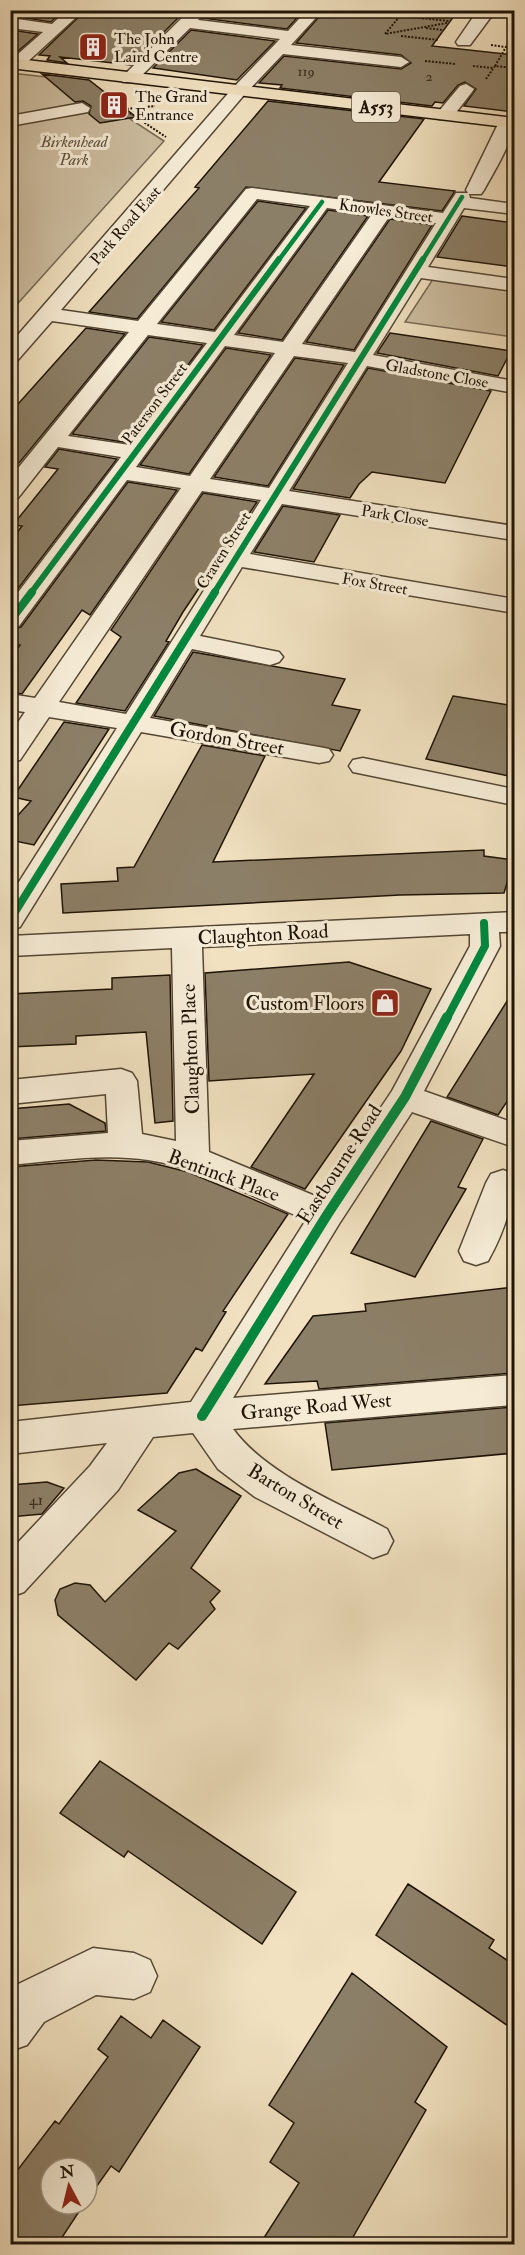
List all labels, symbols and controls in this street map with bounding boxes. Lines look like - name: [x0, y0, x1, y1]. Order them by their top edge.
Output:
- place label: The John Laird Centre: [114, 29, 198, 67]
- building icon: The John Laird Centre: [77, 31, 109, 63]
- house number: 119: [297, 63, 315, 80]
- house number: 2: [425, 68, 433, 85]
- place label: The Grand Entrance: [135, 87, 208, 125]
- building icon: The Grand Entrance: [98, 89, 130, 121]
- road number: A553: [352, 92, 400, 122]
- park label: Birkenhead Park: [39, 132, 109, 170]
- street label: Park Road East: [86, 182, 165, 269]
- street label: Knowles Street: [337, 194, 434, 227]
- street label: Gladstone Close: [384, 355, 490, 393]
- street label: Paterson Street: [118, 359, 192, 448]
- street label: Park Close: [360, 501, 430, 531]
- street label: Craven Street: [192, 508, 256, 593]
- street label: Fox Street: [340, 568, 409, 600]
- street label: Gordon Street: [168, 716, 287, 761]
- street label: Claughton Road: [197, 919, 329, 950]
- street label: Claughton Place: [176, 983, 205, 1115]
- shop icon: Custom Floors: [369, 987, 401, 1019]
- place label: Custom Floors: [245, 991, 364, 1016]
- street label: Eastbourne Road: [291, 1100, 388, 1229]
- street label: Bentinck Place: [165, 1144, 283, 1207]
- street label: Grange Road West: [240, 1387, 393, 1426]
- street label: Barton Street: [243, 1458, 349, 1535]
- house number: 41: [29, 1490, 43, 1510]
- north arrow: [39, 2156, 99, 2216]
- text: N: [58, 2161, 76, 2183]

